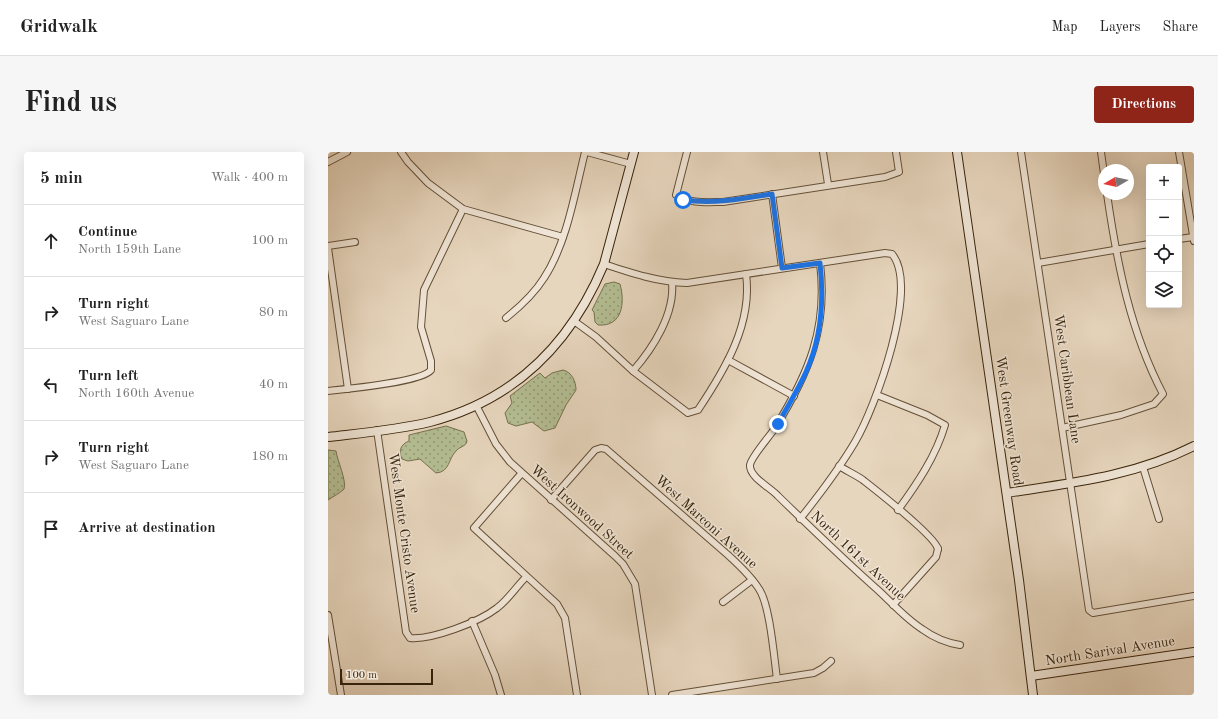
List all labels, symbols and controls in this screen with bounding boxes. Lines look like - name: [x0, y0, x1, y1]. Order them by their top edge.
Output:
- text: Gridwalk: [20, 18, 98, 37]
- text: Map: [1052, 20, 1078, 34]
- text: Layers: [1100, 20, 1141, 34]
- text: Share: [1163, 20, 1198, 34]
- button: Directions: [1094, 86, 1194, 123]
- text: Find us: [24, 90, 117, 118]
- north arrow: [1098, 164, 1134, 200]
- map controls: [1146, 164, 1182, 308]
- button: +: [1146, 164, 1182, 200]
- text: 5 min: [40, 170, 83, 187]
- text: Walk · 400 m: [211, 171, 288, 184]
- route start: [674, 191, 692, 209]
- button: −: [1146, 200, 1182, 236]
- text: Continue: [78, 225, 137, 240]
- icon: ahead: [40, 230, 62, 252]
- text: 100 m: [251, 234, 288, 247]
- button: locate: [1146, 236, 1182, 272]
- text: North 159th Lane: [78, 243, 181, 256]
- button: layers: [1146, 272, 1182, 308]
- text: Turn right: [78, 297, 149, 312]
- icon: right: [40, 302, 62, 324]
- text: 80 m: [259, 306, 288, 319]
- street label: West Caribbean Lane: [1051, 314, 1083, 444]
- text: West Saguaro Lane: [78, 315, 189, 328]
- street label: West Greenway Road: [993, 355, 1025, 487]
- text: Turn left: [78, 369, 138, 384]
- icon: left: [40, 374, 62, 396]
- text: 40 m: [259, 378, 288, 391]
- text: North 160th Avenue: [78, 387, 194, 400]
- route end: [769, 415, 787, 433]
- text: Turn right: [78, 441, 149, 456]
- icon: right: [40, 446, 62, 468]
- text: 180 m: [251, 450, 288, 463]
- street label: West Monte Cristo Avenue: [386, 452, 422, 614]
- text: West Saguaro Lane: [78, 459, 189, 472]
- street label: West Ironwood Street: [528, 462, 636, 562]
- street label: West Marconi Avenue: [652, 473, 760, 571]
- street label: North 161st Avenue: [808, 509, 908, 603]
- icon: arrive: [40, 518, 62, 540]
- text: Arrive at destination: [78, 521, 216, 536]
- street label: North Sarival Avenue: [1044, 634, 1176, 668]
- scale bar: [340, 667, 433, 686]
- text: 100 m: [346, 670, 377, 681]

